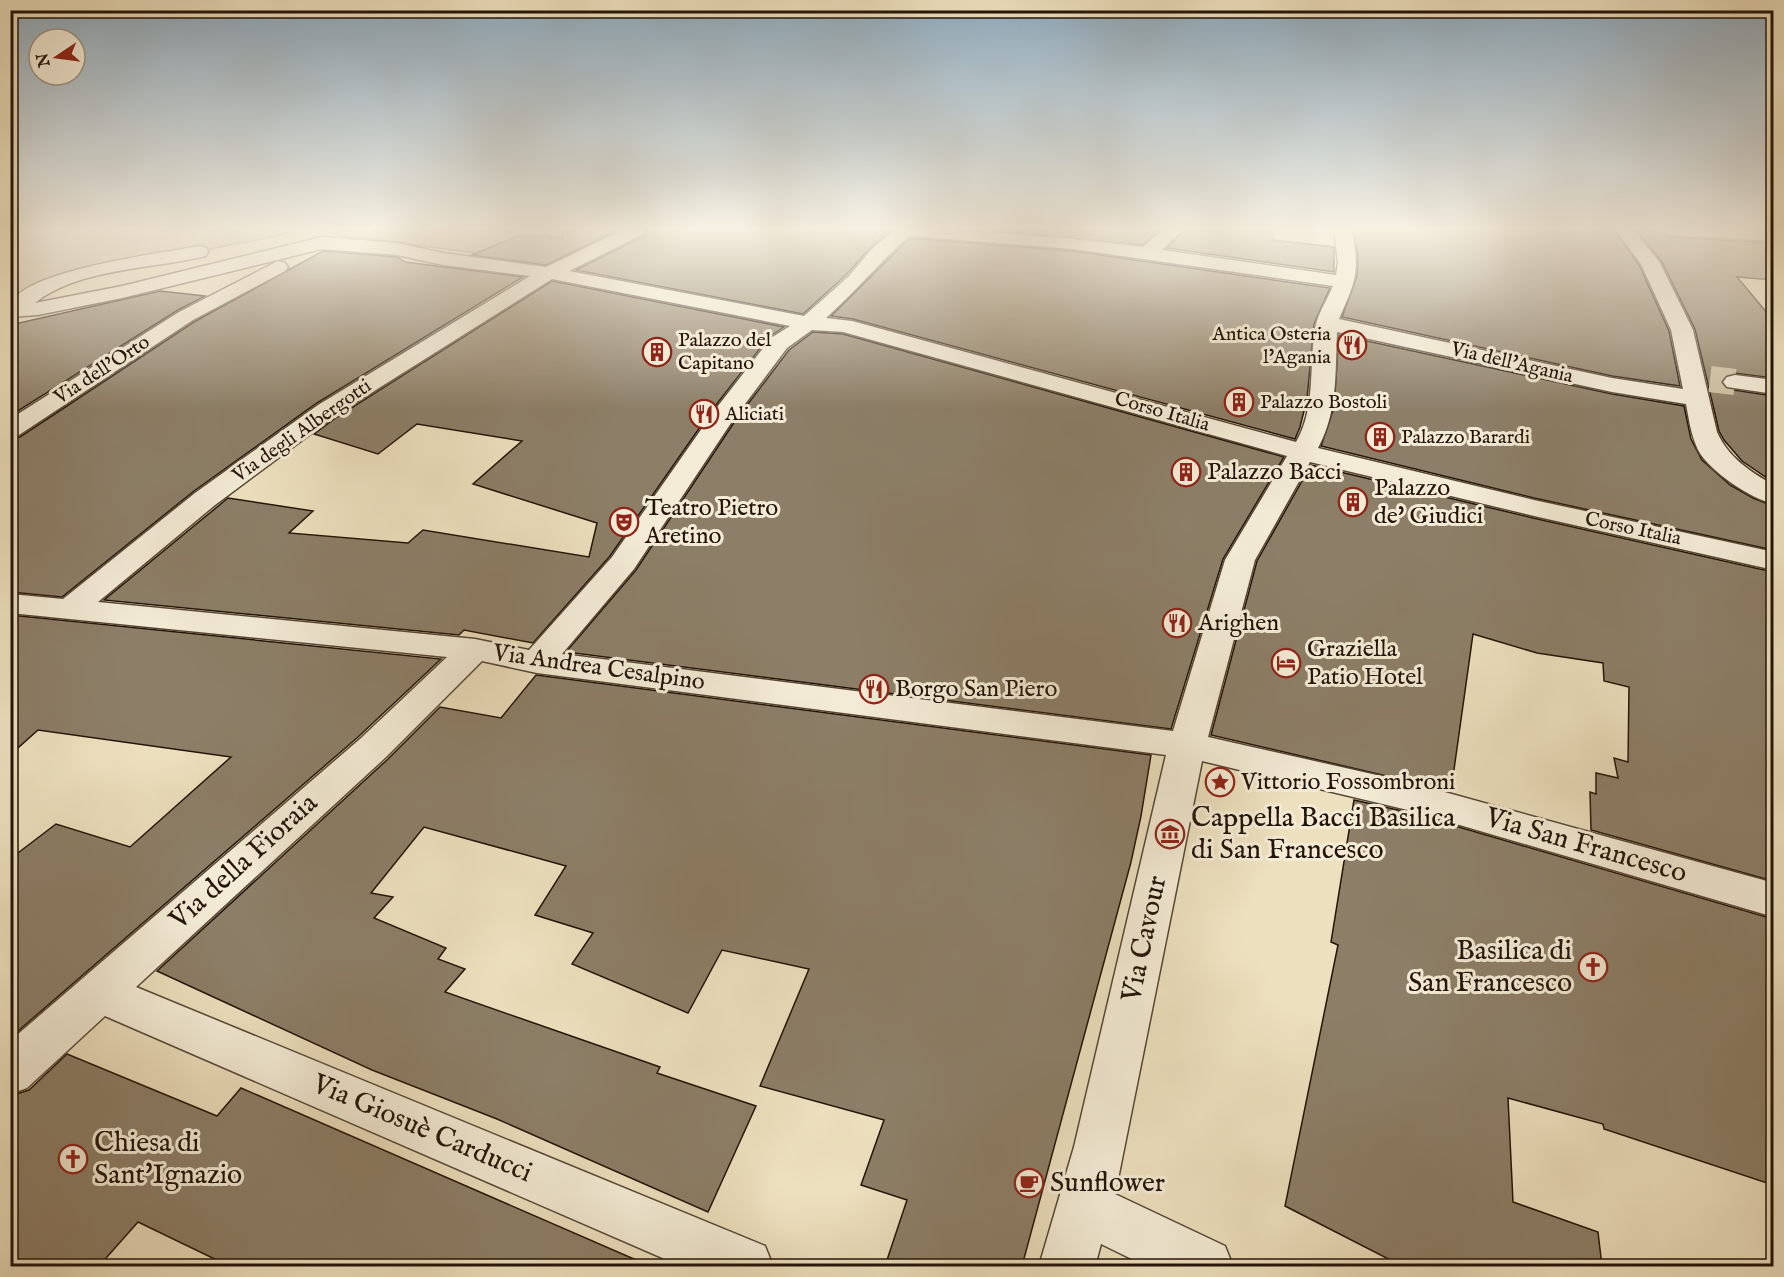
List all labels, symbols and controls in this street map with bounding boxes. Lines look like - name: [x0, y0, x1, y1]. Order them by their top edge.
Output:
- north arrow: [27, 27, 87, 87]
- text: N: [33, 51, 56, 70]
- place label: Antica Osteria l'Agania: [1211, 322, 1331, 370]
- place label: Palazzo del Capitano: [678, 328, 772, 376]
- restaurant icon: Antica Osteria l'Agania: [1336, 329, 1368, 361]
- street label: Via dell'Orto: [49, 330, 155, 411]
- building icon: Palazzo del Capitano: [641, 336, 673, 368]
- street label: Via dell'Agania: [1448, 337, 1576, 389]
- street label: Via degli Albergotti: [227, 374, 376, 489]
- street label: Corso Italia: [1111, 386, 1213, 438]
- building icon: Palazzo Bostoli: [1223, 386, 1255, 418]
- place label: Palazzo Bostoli: [1260, 390, 1387, 415]
- restaurant icon: Aliciati: [688, 398, 720, 430]
- place label: Aliciati: [724, 402, 784, 427]
- building icon: Palazzo Barardi: [1364, 421, 1396, 453]
- place label: Palazzo Barardi: [1401, 425, 1530, 450]
- building icon: Palazzo Bacci: [1170, 456, 1202, 488]
- place label: Palazzo Bacci: [1207, 457, 1342, 488]
- place label: Palazzo de' Giudici: [1374, 473, 1483, 532]
- building icon: Palazzo de' Giudici: [1337, 486, 1369, 518]
- place label: Teatro Pietro Aretino: [644, 493, 778, 552]
- theatre icon: Teatro Pietro Aretino: [608, 506, 640, 538]
- street label: Corso Italia: [1582, 507, 1684, 551]
- restaurant icon: Arighen: [1161, 607, 1193, 639]
- place label: Arighen: [1197, 608, 1279, 639]
- place label: Graziella Patio Hotel: [1307, 634, 1423, 693]
- street label: Via Andrea Cesalpino: [490, 638, 707, 698]
- hotel icon: Graziella Patio Hotel: [1270, 647, 1302, 679]
- restaurant icon: Borgo San Piero: [858, 673, 890, 705]
- place label: Borgo San Piero: [895, 674, 1057, 705]
- place icon: Vittorio Fossombroni: [1204, 766, 1236, 798]
- place label: Vittorio Fossombroni: [1240, 767, 1455, 798]
- street label: Via della Fioraia: [162, 786, 326, 938]
- street label: Via San Francesco: [1480, 800, 1691, 891]
- place label: Cappella Bacci Basilica di San Francesco: [1191, 801, 1456, 868]
- museum icon: Cappella Bacci Basilica di San Francesco: [1154, 818, 1186, 850]
- street label: Via Cavour: [1114, 873, 1175, 1006]
- place label: Basilica di San Francesco: [1408, 934, 1572, 1001]
- church icon: Basilica di San Francesco: [1577, 951, 1609, 983]
- street label: Via Giosuè Carducci: [306, 1067, 537, 1191]
- place label: Chiesa di Sant'Ignazio: [94, 1126, 242, 1193]
- church icon: Chiesa di Sant'Ignazio: [57, 1143, 89, 1175]
- place label: Sunflower: [1050, 1166, 1165, 1201]
- cafe icon: Sunflower: [1013, 1167, 1045, 1199]

